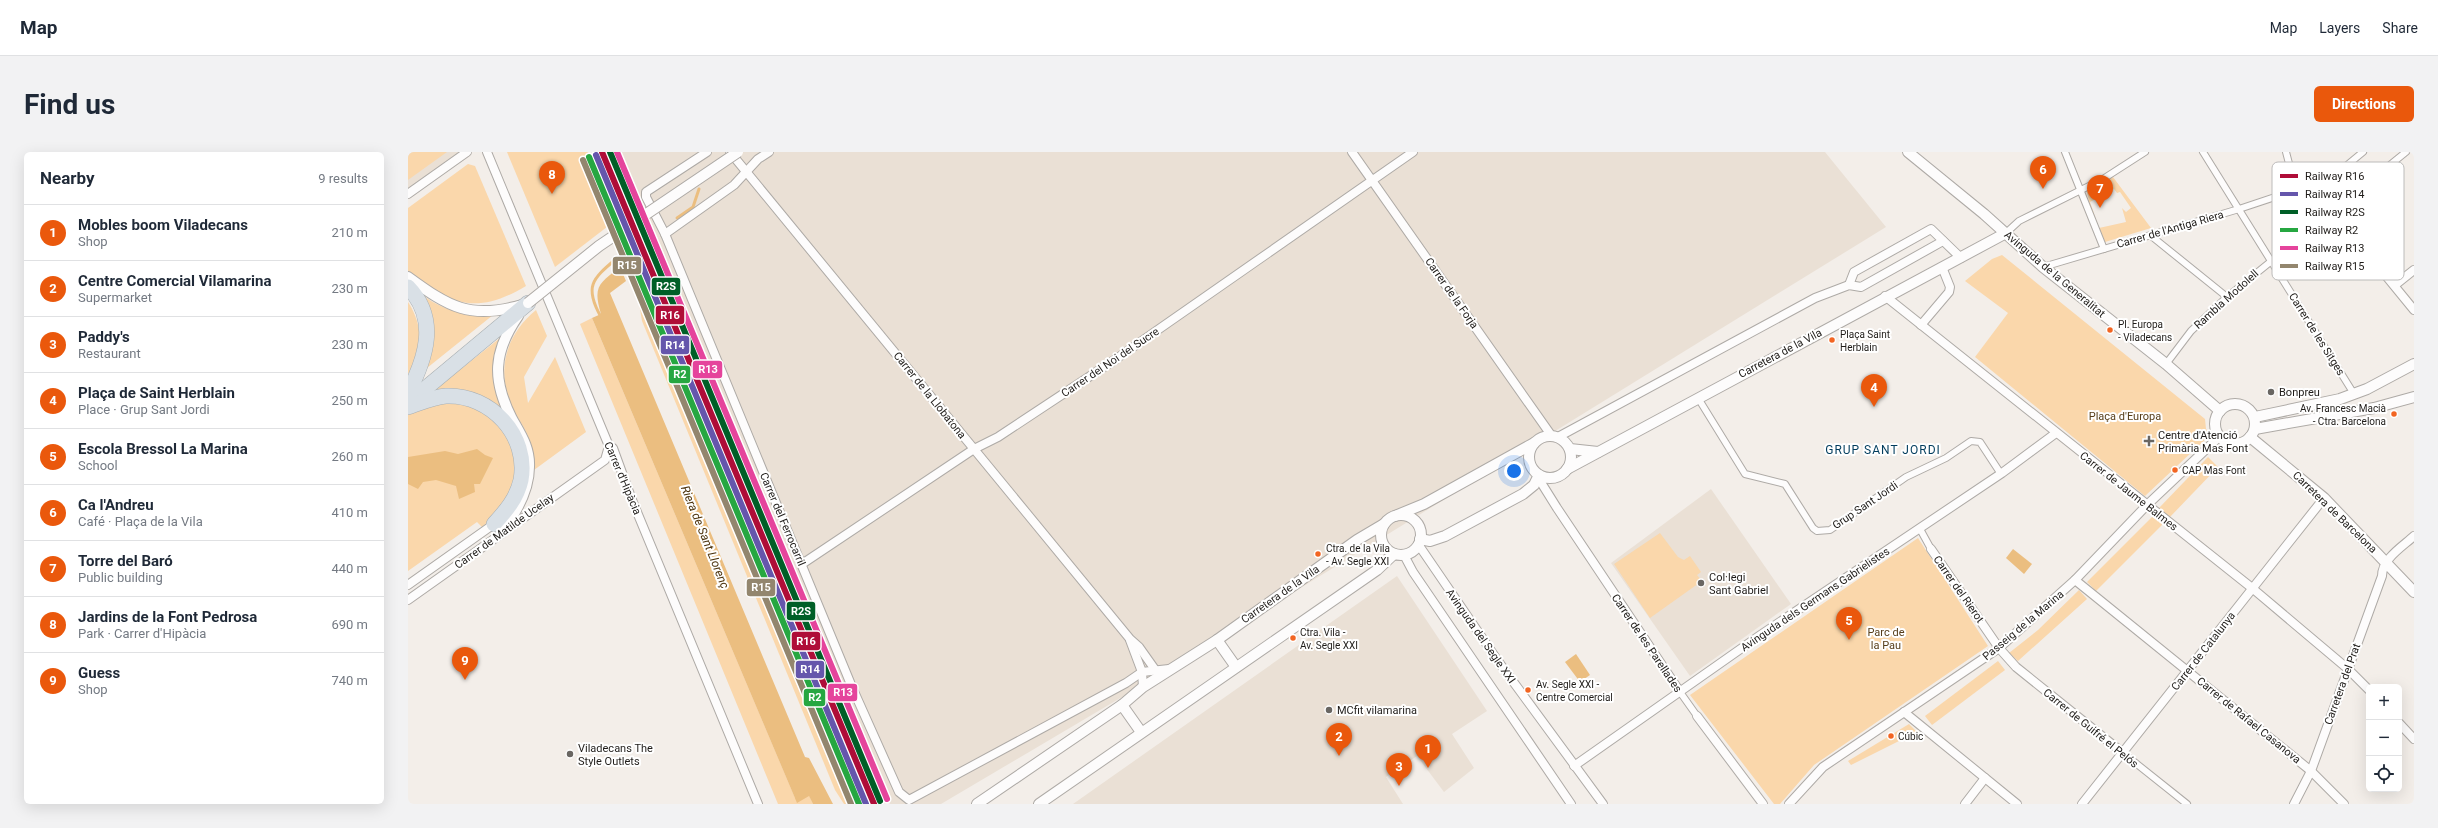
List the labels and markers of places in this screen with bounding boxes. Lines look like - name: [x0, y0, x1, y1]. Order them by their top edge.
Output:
- pin: 6: [2030, 156, 2056, 189]
- pin: 8: [539, 161, 565, 194]
- pin: 7: [2087, 175, 2113, 208]
- place label: Pl. Europa - Viladecans: [2118, 319, 2172, 343]
- marker: Pl. Europa - Viladecans: [2105, 325, 2115, 335]
- place label: Plaça Saint Herblain: [1840, 329, 1890, 353]
- marker: Plaça Saint Herblain: [1827, 335, 1837, 345]
- pin: 4: [1861, 374, 1887, 407]
- place label: Bonpreu: [2279, 386, 2320, 399]
- marker: Bonpreu: [2266, 387, 2276, 397]
- place label: Av. Francesc Macià - Ctra. Barcelona: [2300, 403, 2386, 427]
- marker: Av. Francesc Macià - Ctra. Barcelona: [2389, 409, 2399, 419]
- place label: Centre d'Atenció Primària Mas Font: [2158, 429, 2248, 455]
- marker: Centre d'Atenció Primària Mas Font: [2143, 435, 2155, 447]
- marker: CAP Mas Font: [2170, 465, 2180, 475]
- place label: CAP Mas Font: [2182, 465, 2246, 476]
- place label: Ctra. de la Vila - Av. Segle XXI: [1326, 543, 1390, 567]
- marker: Ctra. de la Vila - Av. Segle XXI: [1313, 549, 1323, 559]
- place label: Col·legi Sant Gabriel: [1709, 571, 1768, 597]
- marker: Col·legi Sant Gabriel: [1696, 578, 1706, 588]
- pin: 5: [1836, 607, 1862, 640]
- place label: Ctra. Vila - Av. Segle XXI: [1300, 627, 1358, 651]
- marker: Ctra. Vila - Av. Segle XXI: [1288, 633, 1298, 643]
- pin: 9: [452, 647, 478, 680]
- place label: Av. Segle XXI - Centre Comercial: [1536, 679, 1613, 703]
- marker: Av. Segle XXI - Centre Comercial: [1523, 685, 1533, 695]
- place label: MCfit vilamarina: [1337, 704, 1417, 717]
- marker: MCfit vilamarina: [1324, 705, 1334, 715]
- pin: 2: [1326, 723, 1352, 756]
- marker: Cúbic: [1886, 731, 1896, 741]
- place label: Cúbic: [1898, 731, 1923, 742]
- pin: 1: [1415, 735, 1441, 768]
- place label: Viladecans The Style Outlets: [578, 742, 653, 768]
- marker: Viladecans The Style Outlets: [565, 749, 575, 759]
- pin: 3: [1386, 753, 1412, 786]

